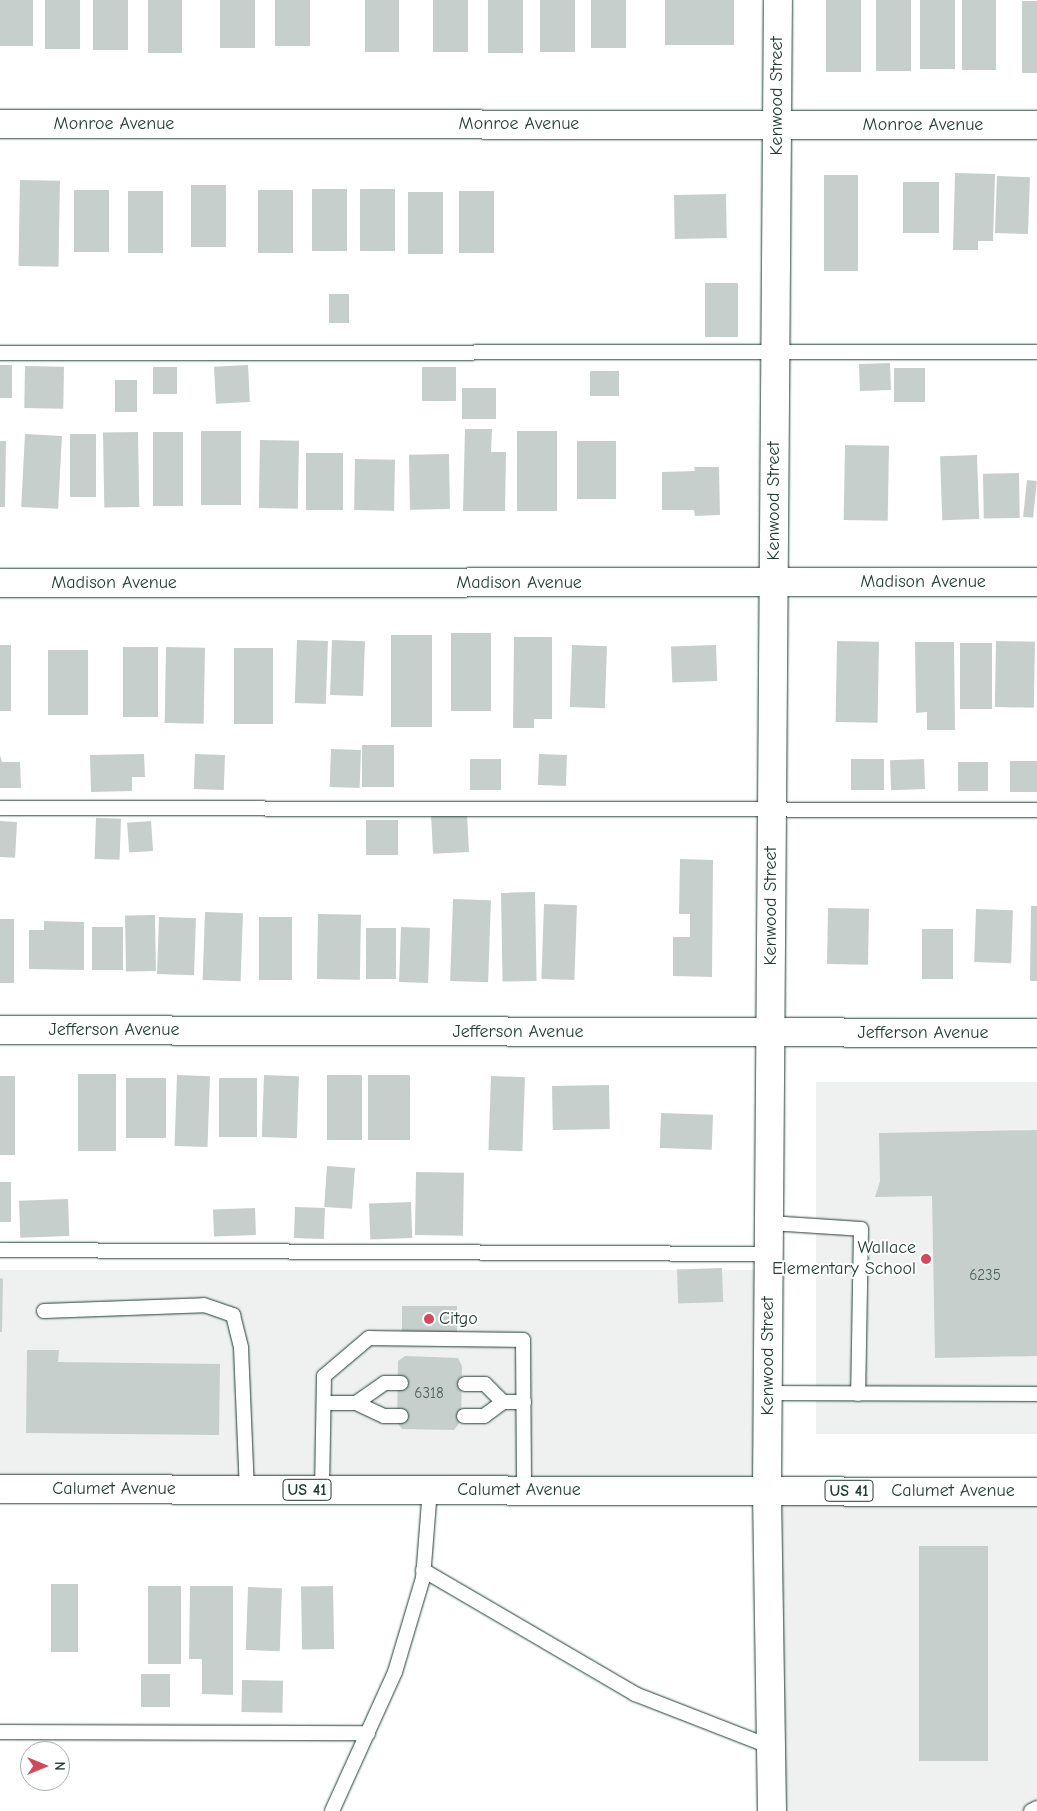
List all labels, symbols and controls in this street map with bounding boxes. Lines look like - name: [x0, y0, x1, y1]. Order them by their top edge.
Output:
- street label: Kenwood Street: [766, 36, 788, 156]
- street label: Monroe Avenue: [54, 113, 174, 135]
- street label: Monroe Avenue: [459, 113, 579, 135]
- street label: Monroe Avenue: [863, 114, 983, 136]
- street label: Kenwood Street: [763, 441, 785, 561]
- street label: Madison Avenue: [860, 571, 986, 593]
- street label: Madison Avenue: [51, 572, 177, 594]
- street label: Madison Avenue: [456, 572, 582, 594]
- street label: Kenwood Street: [760, 846, 782, 966]
- street label: Jefferson Avenue: [49, 1019, 179, 1041]
- street label: Jefferson Avenue: [453, 1021, 583, 1043]
- street label: Jefferson Avenue: [858, 1022, 988, 1044]
- place label: Wallace Elementary School: [772, 1238, 916, 1280]
- marker: Wallace Elementary School: [920, 1253, 932, 1265]
- house number: 6235: [969, 1267, 1001, 1285]
- street label: Kenwood Street: [757, 1296, 779, 1416]
- place label: Citgo: [439, 1308, 478, 1330]
- marker: Citgo: [423, 1313, 435, 1325]
- house number: 6318: [414, 1385, 444, 1403]
- road number: US 41: [282, 1476, 332, 1504]
- street label: Calumet Avenue: [52, 1478, 176, 1500]
- road number: US 41: [824, 1478, 874, 1504]
- street label: Calumet Avenue: [457, 1479, 581, 1501]
- street label: Calumet Avenue: [891, 1480, 1015, 1502]
- north arrow: [20, 1741, 70, 1791]
- text: N: [51, 1761, 68, 1771]

